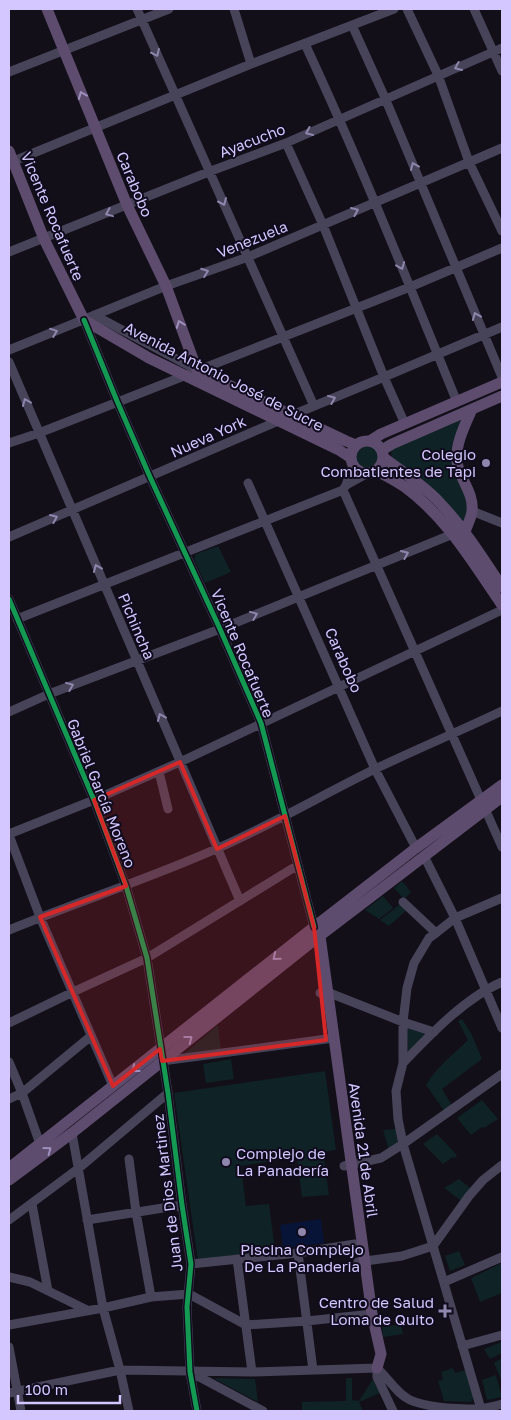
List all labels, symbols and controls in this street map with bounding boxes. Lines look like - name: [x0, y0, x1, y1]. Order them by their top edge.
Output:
- one-way arrow: [150, 48, 161, 57]
- one-way arrow: [454, 62, 462, 72]
- one-way arrow: [77, 91, 88, 100]
- street label: Ayacucho: [216, 119, 288, 161]
- one-way arrow: [305, 126, 314, 137]
- street label: Vicente Rocafuerte: [18, 149, 88, 283]
- street label: Carabobo: [113, 149, 157, 219]
- one-way arrow: [409, 162, 420, 171]
- one-way arrow: [218, 197, 228, 205]
- one-way arrow: [105, 206, 114, 217]
- one-way arrow: [350, 206, 359, 217]
- street label: Venezuela: [214, 217, 290, 261]
- one-way arrow: [395, 261, 405, 269]
- one-way arrow: [200, 268, 209, 278]
- one-way arrow: [472, 312, 483, 321]
- street label: Avenida Antonio José de Sucre: [121, 318, 327, 434]
- one-way arrow: [176, 321, 186, 329]
- one-way arrow: [49, 328, 58, 338]
- one-way arrow: [327, 394, 336, 405]
- one-way arrow: [22, 398, 33, 407]
- street label: Nueva York: [167, 411, 249, 461]
- place label: Colegio Combatientes de Tapi: [320, 445, 476, 480]
- marker: Colegio Combatientes de Tapi: [480, 457, 492, 469]
- one-way arrow: [49, 513, 58, 524]
- one-way arrow: [400, 550, 408, 560]
- one-way arrow: [93, 564, 104, 573]
- street label: Vicente Rocafuerte: [208, 586, 278, 720]
- street label: Pichincha: [115, 590, 159, 662]
- one-way arrow: [249, 611, 258, 621]
- street label: Carabobo: [322, 625, 366, 695]
- one-way arrow: [65, 682, 74, 693]
- one-way arrow: [156, 713, 167, 722]
- street label: Gabriel García Moreno: [64, 716, 140, 870]
- one-way arrow: [272, 951, 282, 960]
- one-way arrow: [183, 1037, 192, 1045]
- one-way arrow: [131, 1063, 141, 1072]
- street label: Avenida 21 de Abril: [346, 1081, 382, 1219]
- street label: Juan de Dios Martinez: [148, 1113, 186, 1273]
- place label: Complejo de La Panadería: [236, 1144, 329, 1179]
- one-way arrow: [42, 1147, 51, 1156]
- marker: Complejo de La Panadería: [220, 1156, 232, 1168]
- marker: Piscina Complejo De La Panaderia: [296, 1226, 308, 1238]
- place label: Piscina Complejo De La Panaderia: [240, 1240, 364, 1275]
- place label: Centro de Salud Loma de Quito: [319, 1293, 434, 1328]
- marker: Centro de Salud Loma de Quito: [438, 1304, 452, 1318]
- scale bar: [18, 1372, 120, 1404]
- text: 100 m: [25, 1380, 68, 1398]

